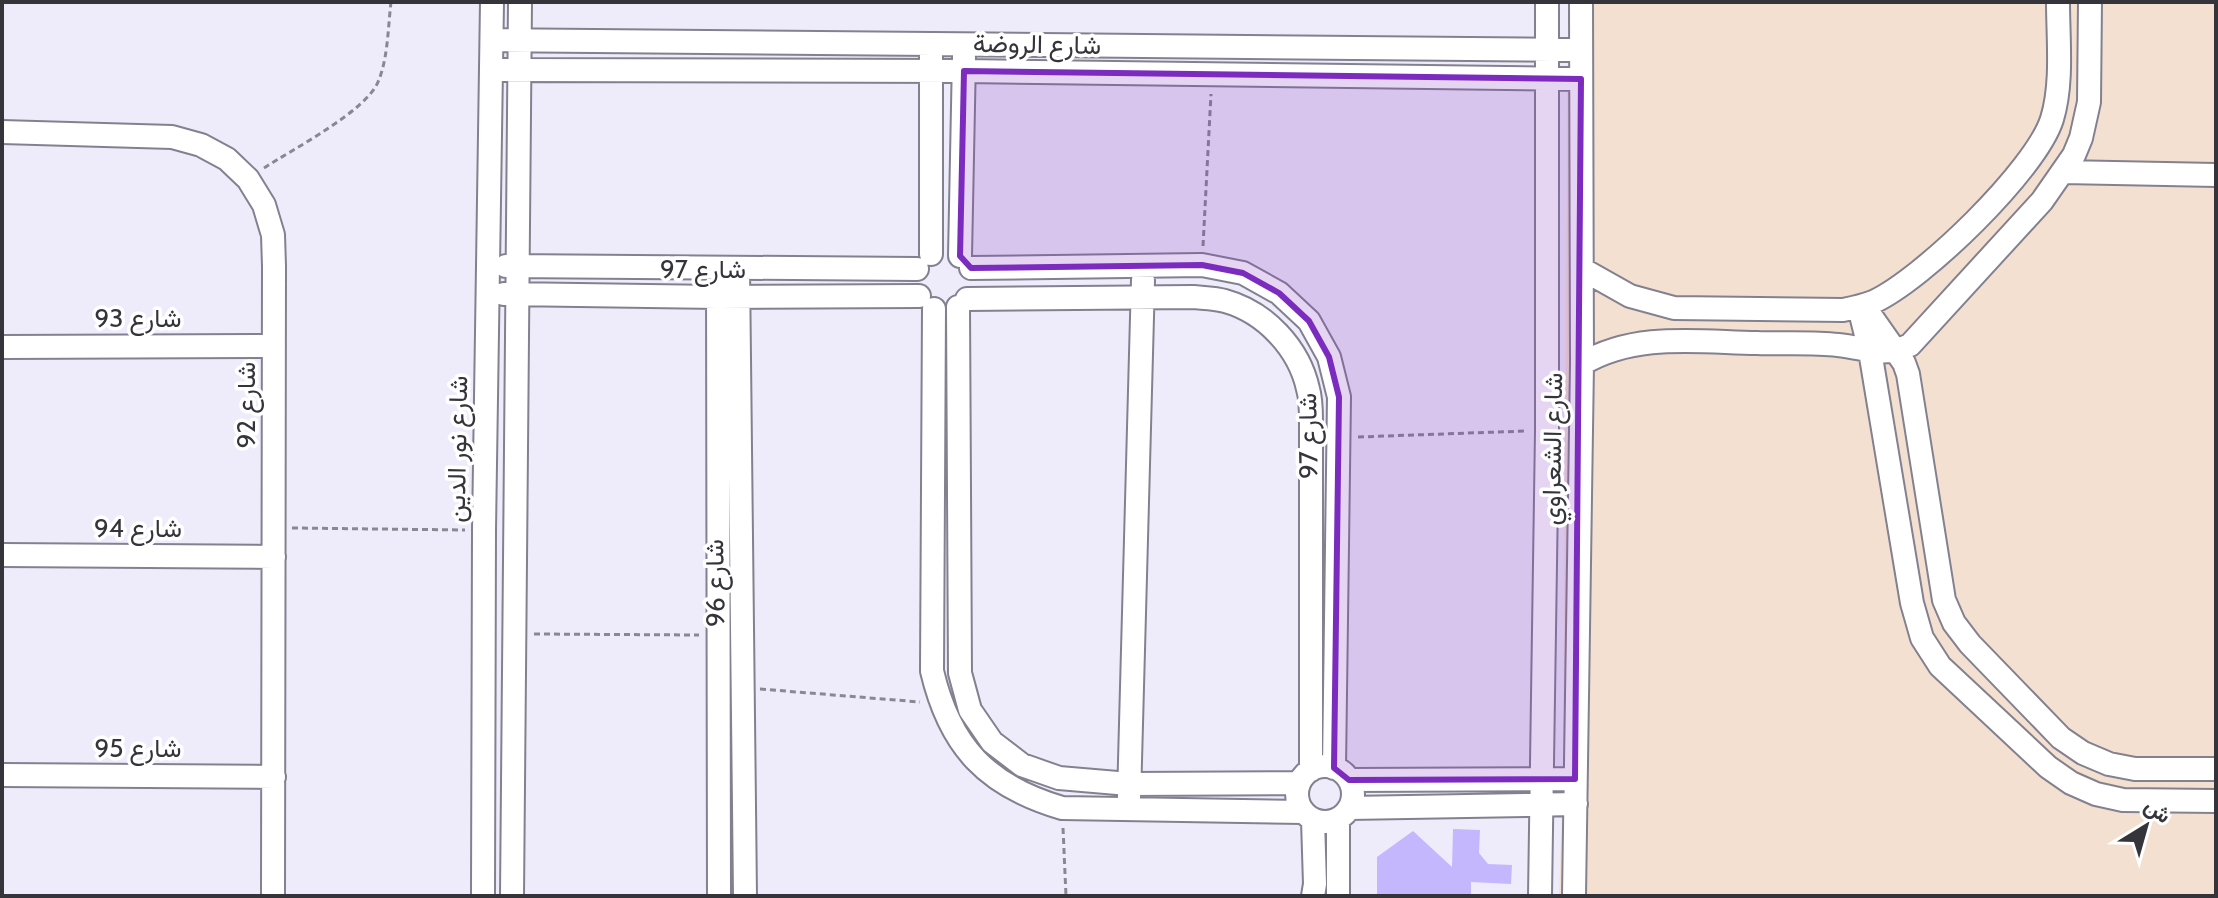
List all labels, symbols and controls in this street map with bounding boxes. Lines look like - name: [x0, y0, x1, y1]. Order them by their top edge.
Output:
- street label: شارع الروضة: [973, 27, 1101, 63]
- street label: شارع 97: [660, 253, 746, 287]
- street label: شارع 93: [95, 302, 182, 336]
- street label: شارع 92: [230, 362, 264, 448]
- street label: شارع الشعراوي: [1535, 372, 1574, 526]
- street label: شارع نور الدين: [440, 375, 476, 523]
- street label: شارع 97: [1291, 393, 1327, 479]
- street label: شارع 94: [94, 512, 182, 546]
- street label: شارع 96: [698, 539, 734, 627]
- street label: شارع 95: [95, 732, 182, 766]
- north arrow: [2106, 786, 2186, 866]
- text: ش: [2139, 792, 2176, 829]

